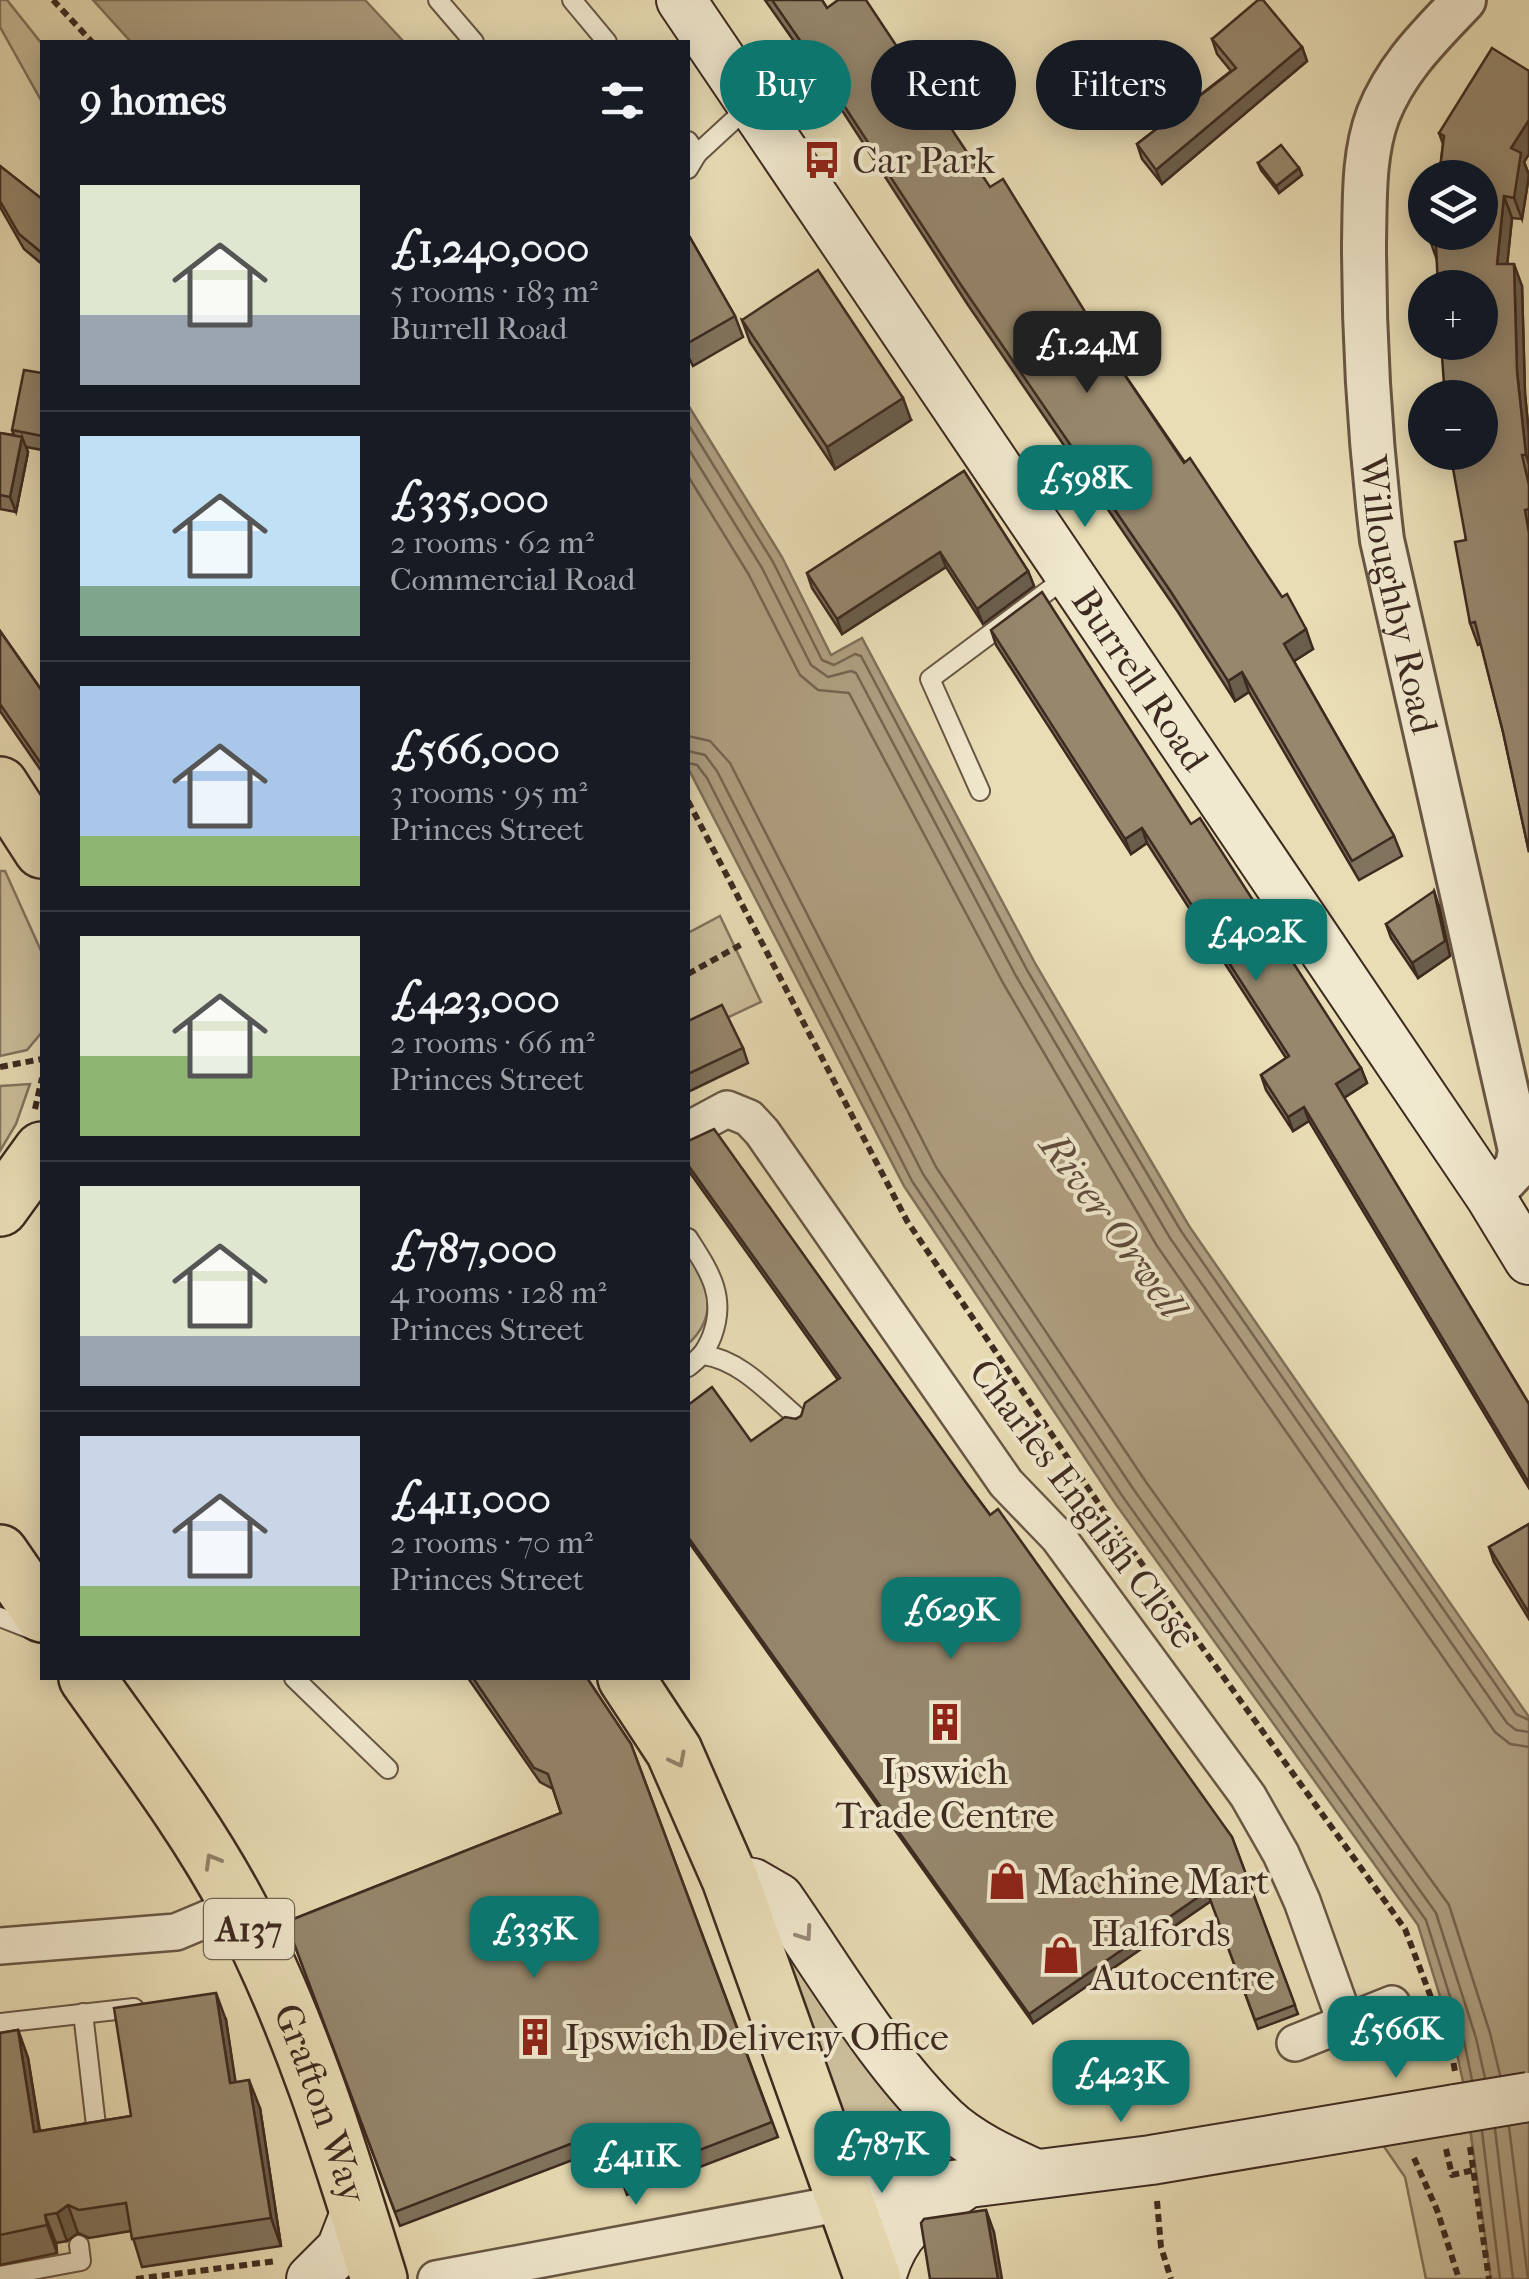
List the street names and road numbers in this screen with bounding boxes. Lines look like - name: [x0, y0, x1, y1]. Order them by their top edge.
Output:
- street label: Willoughby Road: [1351, 452, 1448, 738]
- street label: Burrell Road: [1063, 579, 1218, 779]
- street label: Charles English Close: [960, 1351, 1206, 1657]
- road number: A137: [204, 1899, 294, 1959]
- street label: Grafton Way: [264, 1997, 377, 2210]

